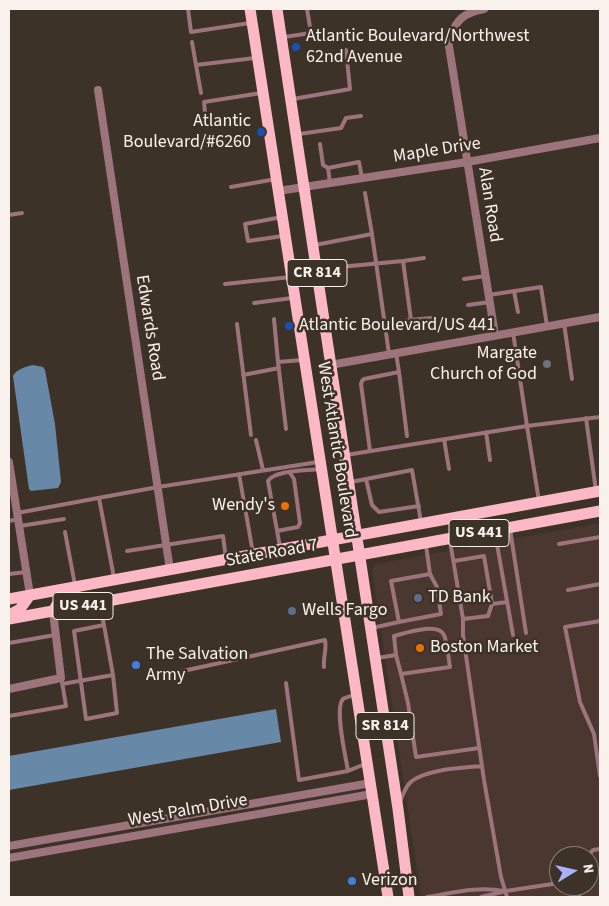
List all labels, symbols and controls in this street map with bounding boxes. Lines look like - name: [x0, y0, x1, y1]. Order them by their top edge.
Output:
- place label: Atlantic Boulevard/Northwest 62nd Avenue: [306, 26, 529, 68]
- marker: Atlantic Boulevard/Northwest 62nd Avenue: [290, 41, 302, 53]
- place label: Atlantic Boulevard/#6260: [123, 111, 251, 154]
- marker: Atlantic Boulevard/#6260: [255, 126, 267, 138]
- street label: Maple Drive: [392, 133, 482, 169]
- street label: Alan Road: [472, 166, 506, 244]
- road number: CR 814: [287, 260, 347, 286]
- street label: Edwards Road: [130, 273, 168, 383]
- place label: Atlantic Boulevard/US 441: [299, 315, 495, 337]
- marker: Atlantic Boulevard/US 441: [283, 320, 295, 332]
- place label: Margate Church of God: [430, 343, 537, 386]
- marker: Margate Church of God: [541, 358, 553, 370]
- street label: West Atlantic Boulevard: [311, 360, 361, 540]
- place label: Wendy's: [212, 495, 275, 517]
- marker: Wendy's: [279, 500, 291, 512]
- road number: US 441: [449, 520, 509, 546]
- street label: State Road 7: [224, 535, 320, 573]
- place label: TD Bank: [428, 587, 491, 609]
- road number: US 441: [53, 592, 113, 620]
- marker: TD Bank: [412, 592, 424, 604]
- place label: Wells Fargo: [302, 600, 387, 622]
- marker: Wells Fargo: [286, 605, 298, 617]
- place label: Boston Market: [430, 637, 538, 659]
- marker: Boston Market: [414, 642, 426, 654]
- place label: The Salvation Army: [146, 644, 248, 686]
- marker: The Salvation Army: [130, 659, 142, 671]
- road number: SR 814: [356, 712, 414, 739]
- street label: West Palm Drive: [127, 790, 249, 832]
- north arrow: [549, 846, 599, 896]
- text: N: [577, 863, 598, 875]
- place label: Verizon: [362, 870, 418, 892]
- marker: Verizon: [346, 875, 358, 887]

